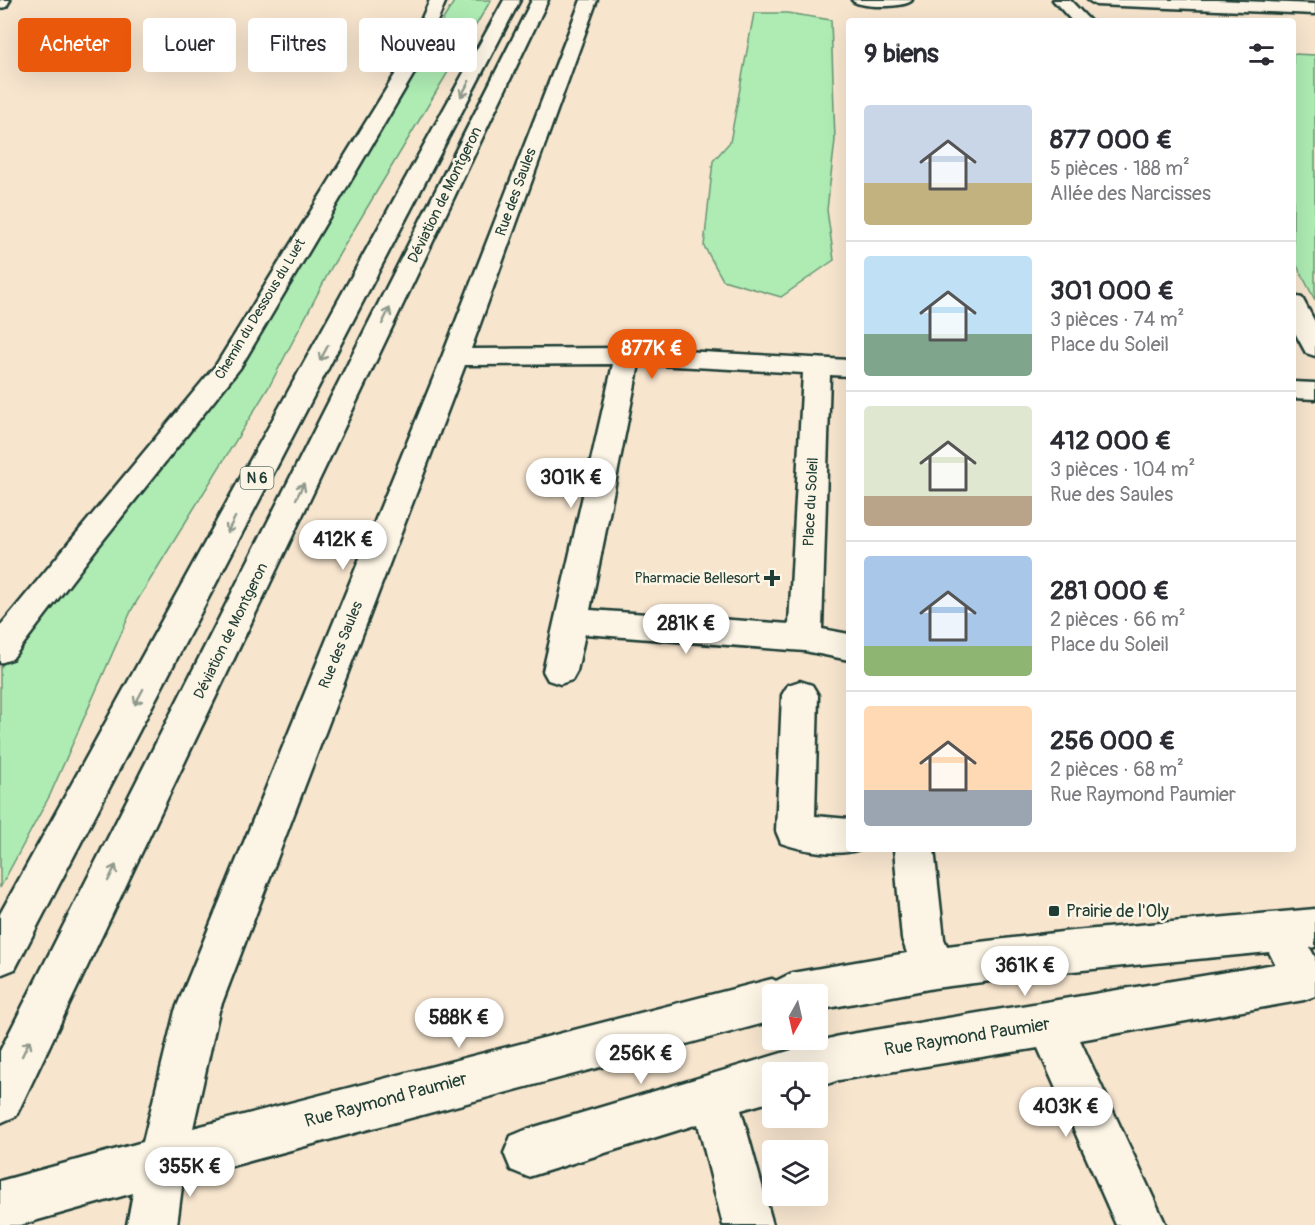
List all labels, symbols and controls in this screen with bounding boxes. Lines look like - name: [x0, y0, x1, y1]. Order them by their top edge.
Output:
- chip: Acheter: [18, 18, 131, 72]
- chip: Louer: [143, 18, 236, 72]
- chip: Filtres: [248, 18, 347, 72]
- chip: Nouveau: [359, 18, 477, 72]
- text: 9 biens: [864, 38, 939, 70]
- icon: filters: [1245, 38, 1278, 71]
- one-way arrow: [459, 79, 470, 97]
- street label: Déviation de Montgeron: [404, 124, 486, 266]
- text: 877 000 €: [1050, 124, 1172, 156]
- icon: home: [912, 129, 984, 201]
- street label: Rue des Saules: [491, 145, 541, 239]
- text: 5 pièces · 188 m²: [1050, 156, 1190, 181]
- text: Allée des Narcisses: [1050, 181, 1211, 206]
- street label: Chemin du Dessous du Luet: [211, 235, 309, 382]
- text: 301 000 €: [1050, 275, 1174, 307]
- icon: home: [912, 280, 984, 352]
- one-way arrow: [381, 307, 393, 325]
- text: 3 pièces · 74 m²: [1050, 307, 1184, 332]
- pin: 877K €: [603, 329, 701, 380]
- text: Place du Soleil: [1050, 332, 1169, 357]
- text: 877K €: [622, 336, 682, 361]
- one-way arrow: [318, 344, 330, 361]
- text: 412 000 €: [1050, 425, 1172, 457]
- icon: home: [912, 430, 984, 502]
- street label: Place du Soleil: [799, 457, 823, 547]
- text: 3 pièces · 104 m²: [1050, 457, 1195, 482]
- pin: 301K €: [522, 458, 620, 509]
- text: 301K €: [540, 465, 602, 490]
- road number: N 6: [240, 467, 274, 489]
- one-way arrow: [295, 482, 307, 500]
- text: Rue des Saules: [1050, 482, 1173, 507]
- one-way arrow: [225, 516, 237, 533]
- pin: 412K €: [294, 520, 392, 571]
- text: 412K €: [313, 527, 373, 552]
- street label: Déviation de Montgeron: [190, 560, 272, 702]
- place label: Pharmacie Bellesort: [635, 569, 761, 588]
- marker: Pharmacie Bellesort: [765, 571, 779, 585]
- text: 281 000 €: [1050, 575, 1170, 607]
- icon: home: [912, 580, 984, 652]
- street label: Rue des Saules: [315, 598, 367, 691]
- pin: 281K €: [637, 604, 735, 655]
- text: 2 pièces · 66 m²: [1050, 607, 1186, 632]
- text: 281K €: [657, 611, 715, 636]
- text: Place du Soleil: [1050, 632, 1169, 657]
- one-way arrow: [133, 687, 144, 705]
- text: 256 000 €: [1050, 725, 1175, 757]
- icon: home: [912, 730, 984, 802]
- text: 2 pièces · 68 m²: [1050, 757, 1184, 782]
- text: Rue Raymond Paumier: [1050, 782, 1236, 807]
- one-way arrow: [107, 864, 118, 882]
- place label: Prairie de l'Oly: [1066, 900, 1169, 923]
- marker: Prairie de l'Oly: [1047, 904, 1061, 918]
- pin: 361K €: [976, 946, 1074, 997]
- text: 361K €: [995, 953, 1055, 978]
- north arrow: [762, 984, 828, 1050]
- map controls: [762, 984, 828, 1206]
- pin: 588K €: [410, 998, 508, 1049]
- text: 588K €: [429, 1005, 489, 1030]
- street label: Rue Raymond Paumier: [883, 1012, 1052, 1061]
- pin: 256K €: [592, 1034, 690, 1085]
- one-way arrow: [21, 1039, 32, 1057]
- text: 256K €: [609, 1041, 673, 1066]
- button: locate: [762, 1062, 828, 1128]
- street label: Rue Raymond Paumier: [302, 1067, 470, 1133]
- pin: 403K €: [1017, 1087, 1115, 1138]
- text: 403K €: [1033, 1094, 1099, 1119]
- button: layers: [762, 1140, 828, 1206]
- pin: 355K €: [141, 1147, 239, 1198]
- text: 355K €: [159, 1154, 221, 1179]

